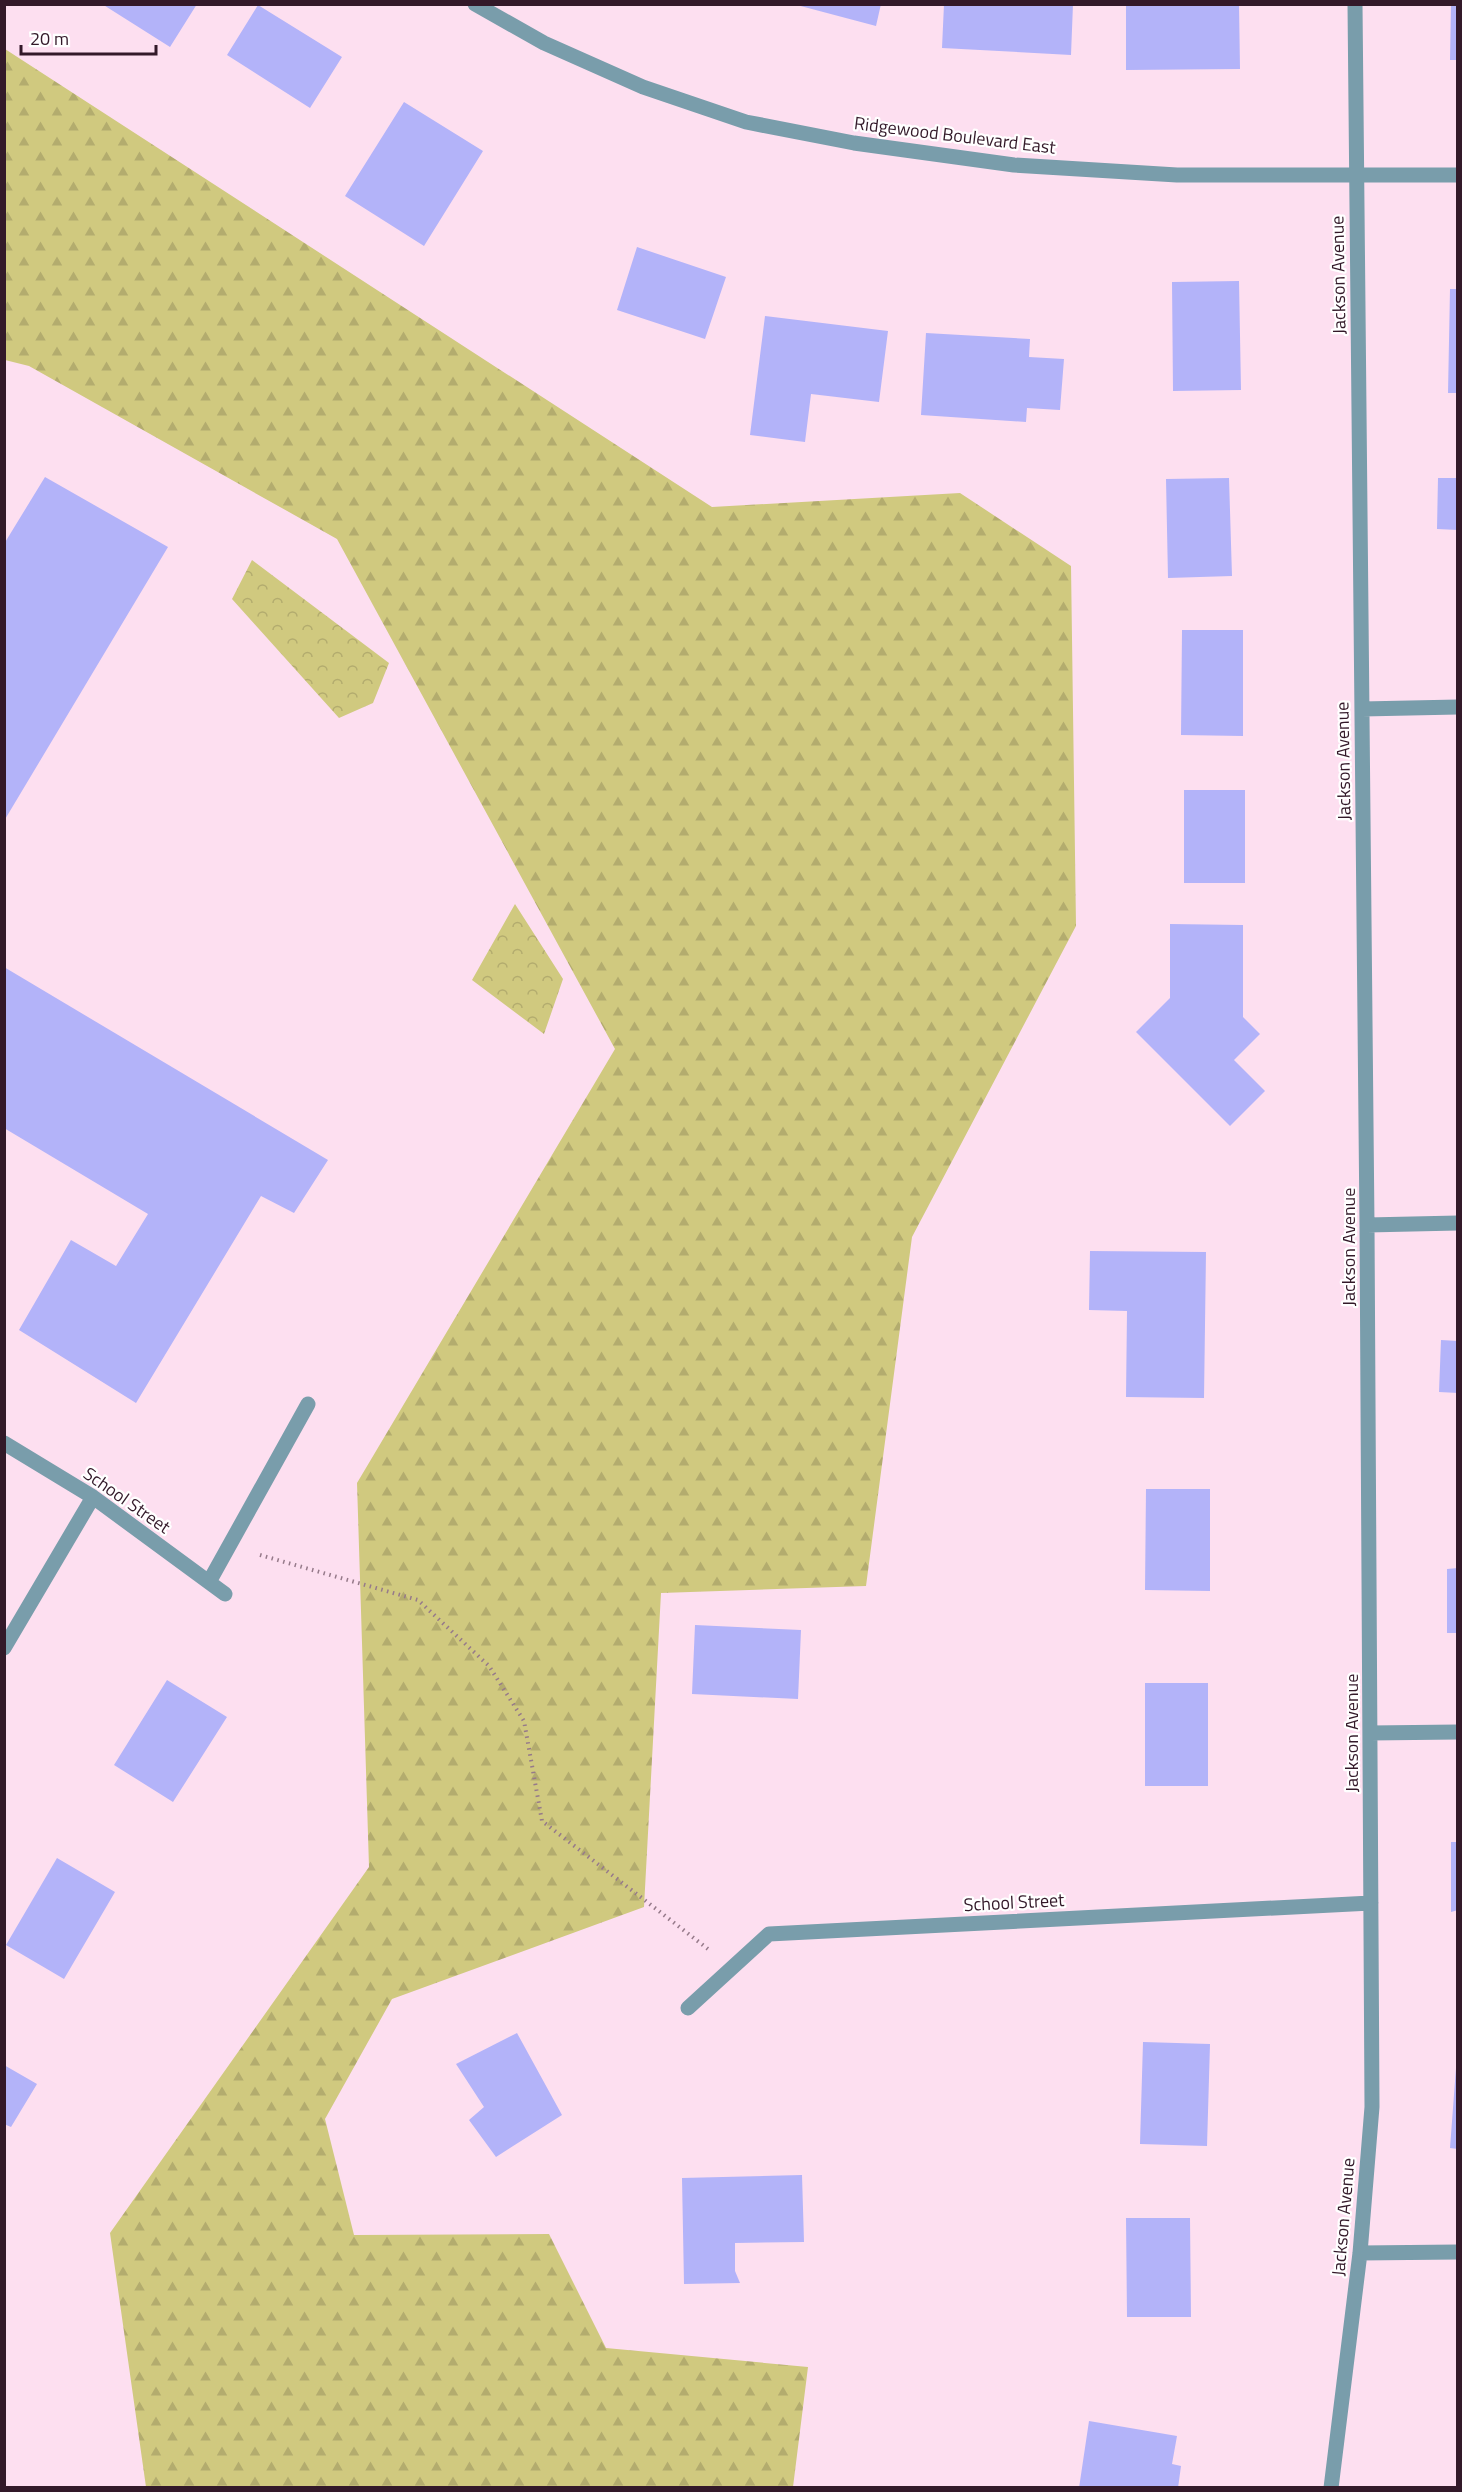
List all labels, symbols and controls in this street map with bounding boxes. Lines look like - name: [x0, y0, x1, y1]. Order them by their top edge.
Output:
- scale bar: [21, 18, 156, 56]
- text: 20 m: [30, 25, 69, 52]
- street label: Ridgewood Boulevard East: [853, 109, 1058, 161]
- street label: Jackson Avenue: [1323, 216, 1353, 334]
- street label: Jackson Avenue: [1328, 702, 1358, 820]
- street label: Jackson Avenue: [1335, 1188, 1362, 1306]
- street label: School Street: [78, 1460, 177, 1540]
- street label: Jackson Avenue: [1338, 1674, 1365, 1792]
- street label: School Street: [963, 1886, 1066, 1918]
- street label: Jackson Avenue: [1324, 2157, 1362, 2277]

